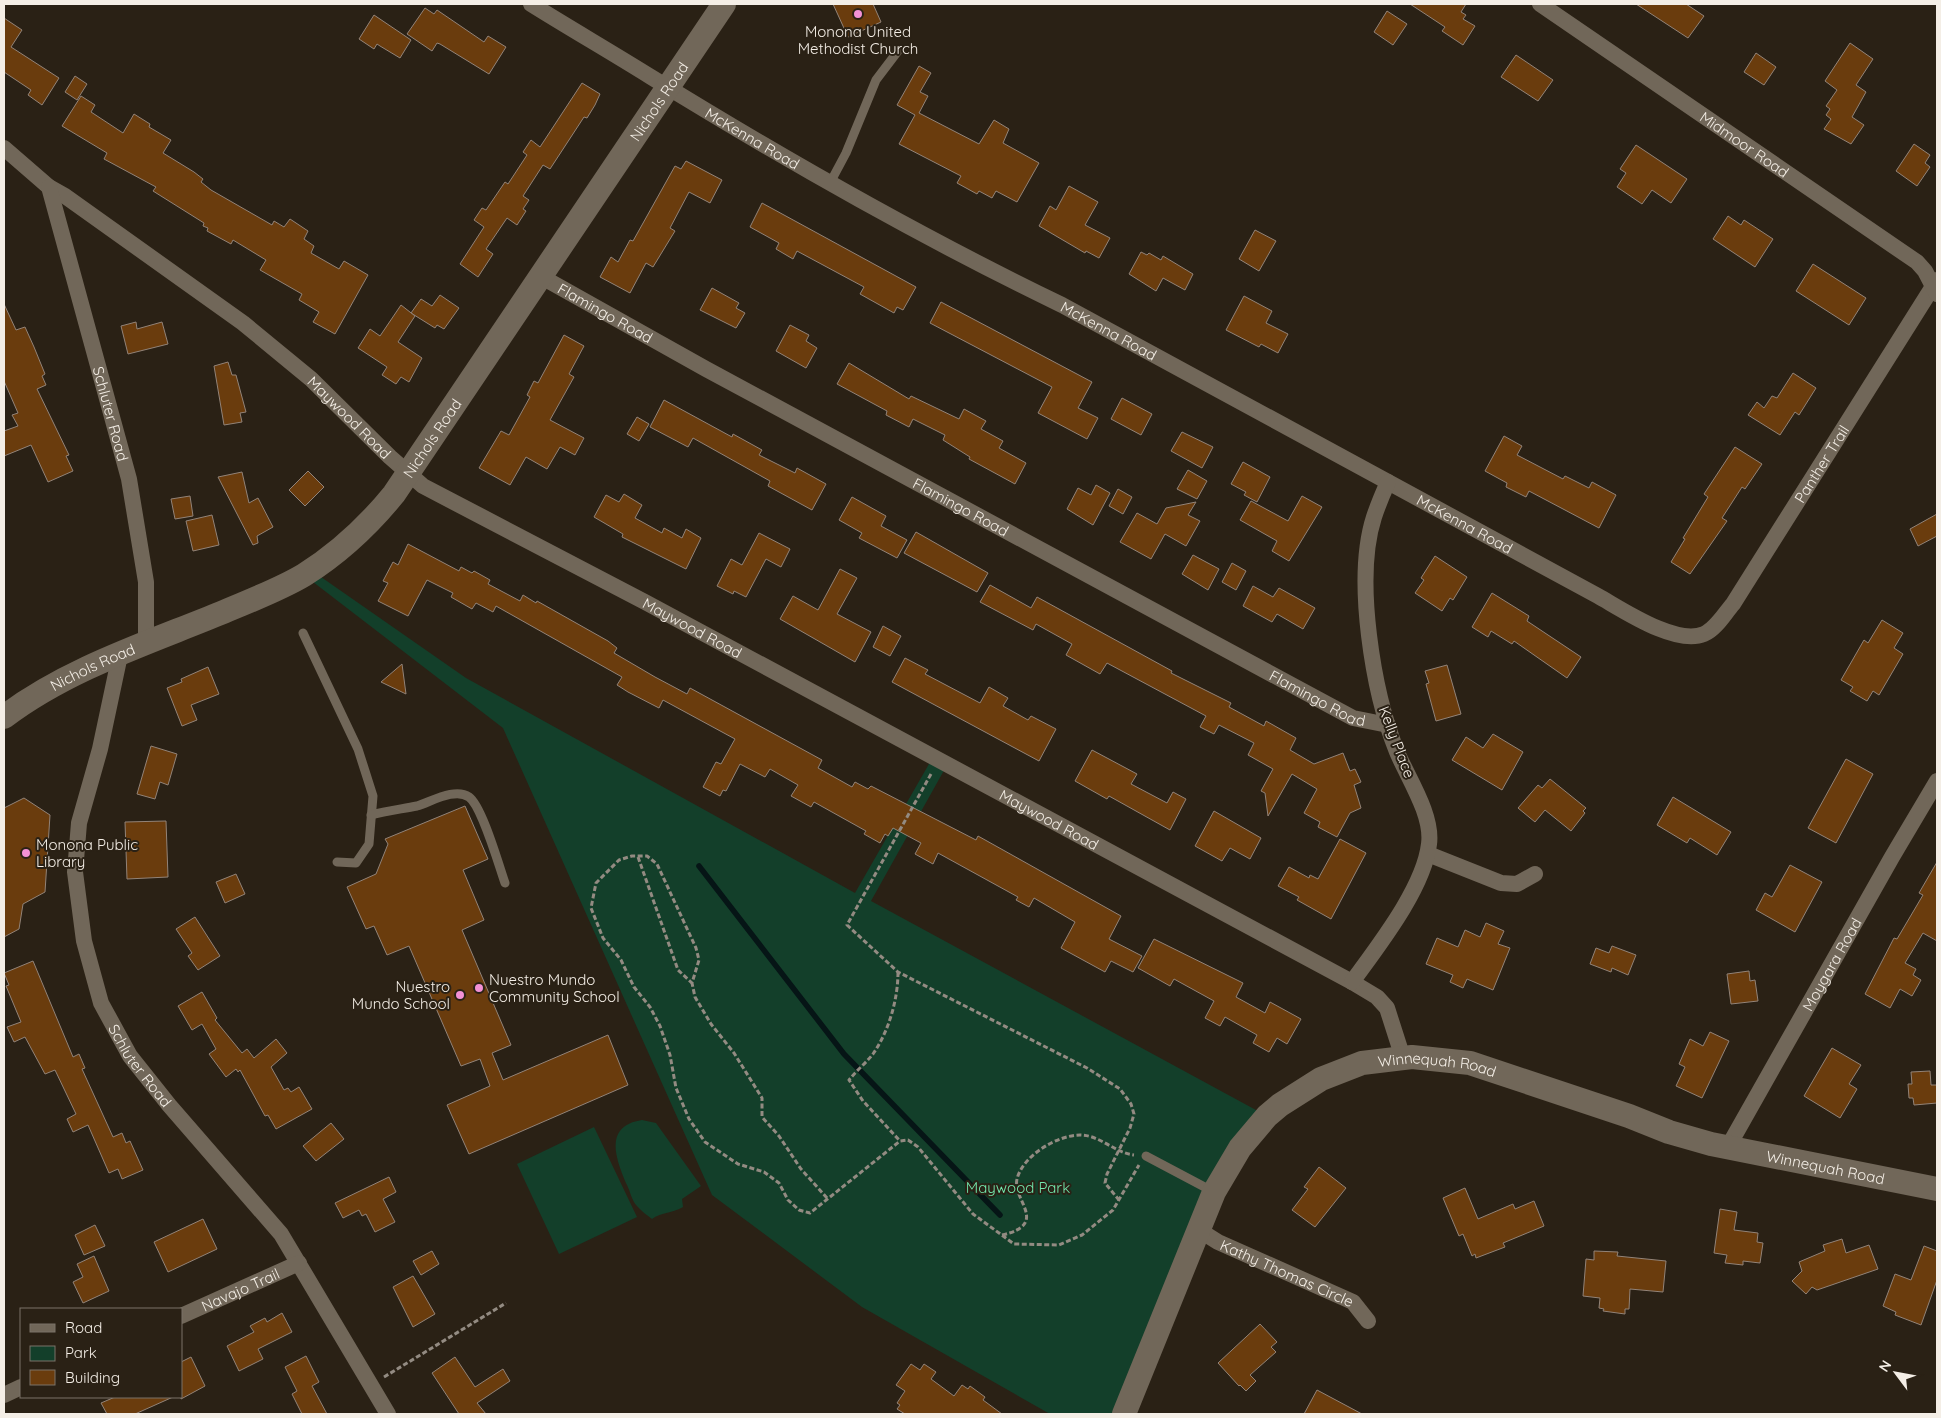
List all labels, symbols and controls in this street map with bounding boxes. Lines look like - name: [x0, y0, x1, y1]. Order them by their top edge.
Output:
- marker: Monona United Methodist Church: [852, 8, 864, 20]
- place label: Monona United Methodist Church: [798, 22, 918, 58]
- street label: Nichols Road: [625, 58, 692, 144]
- street label: McKenna Road: [702, 103, 803, 173]
- street label: Midmoor Road: [1697, 107, 1793, 181]
- street label: Flamingo Road: [555, 278, 656, 347]
- street label: McKenna Road: [1058, 297, 1160, 364]
- street label: Schluter Road: [89, 364, 133, 463]
- street label: Maywood Road: [304, 372, 395, 463]
- street label: Nichols Road: [398, 395, 465, 481]
- street label: Panther Trail: [1790, 421, 1853, 506]
- street label: Flamingo Road: [910, 473, 1012, 540]
- street label: McKenna Road: [1414, 490, 1516, 557]
- street label: Maywood Road: [640, 593, 745, 662]
- street label: Nichols Road: [47, 639, 138, 695]
- street label: Flamingo Road: [1266, 665, 1367, 730]
- street label: Kelly Place: [1375, 703, 1419, 781]
- street label: Maywood Road: [996, 785, 1102, 854]
- place label: Monona Public Library: [36, 835, 138, 871]
- marker: Monona Public Library: [20, 847, 32, 859]
- street label: Moygara Road: [1797, 914, 1865, 1014]
- place label: Nuestro Mundo Community School: [489, 970, 620, 1006]
- place label: Nuestro Mundo School: [352, 977, 450, 1013]
- marker: Nuestro Mundo Community School: [473, 982, 485, 994]
- marker: Nuestro Mundo School: [454, 989, 466, 1001]
- street label: Schluter Road: [105, 1021, 176, 1111]
- street label: Winnequah Road: [1377, 1048, 1499, 1081]
- street label: Winnequah Road: [1765, 1146, 1886, 1188]
- park label: Maywood Park: [966, 1178, 1070, 1197]
- street label: Kathy Thomas Circle: [1217, 1235, 1357, 1311]
- street label: Navajo Trail: [198, 1264, 282, 1315]
- legend: [20, 1308, 182, 1398]
- text: Road: [65, 1318, 102, 1337]
- text: Park: [65, 1343, 97, 1362]
- north arrow: [1871, 1348, 1921, 1398]
- text: N: [1875, 1357, 1895, 1375]
- text: Building: [65, 1368, 120, 1387]

